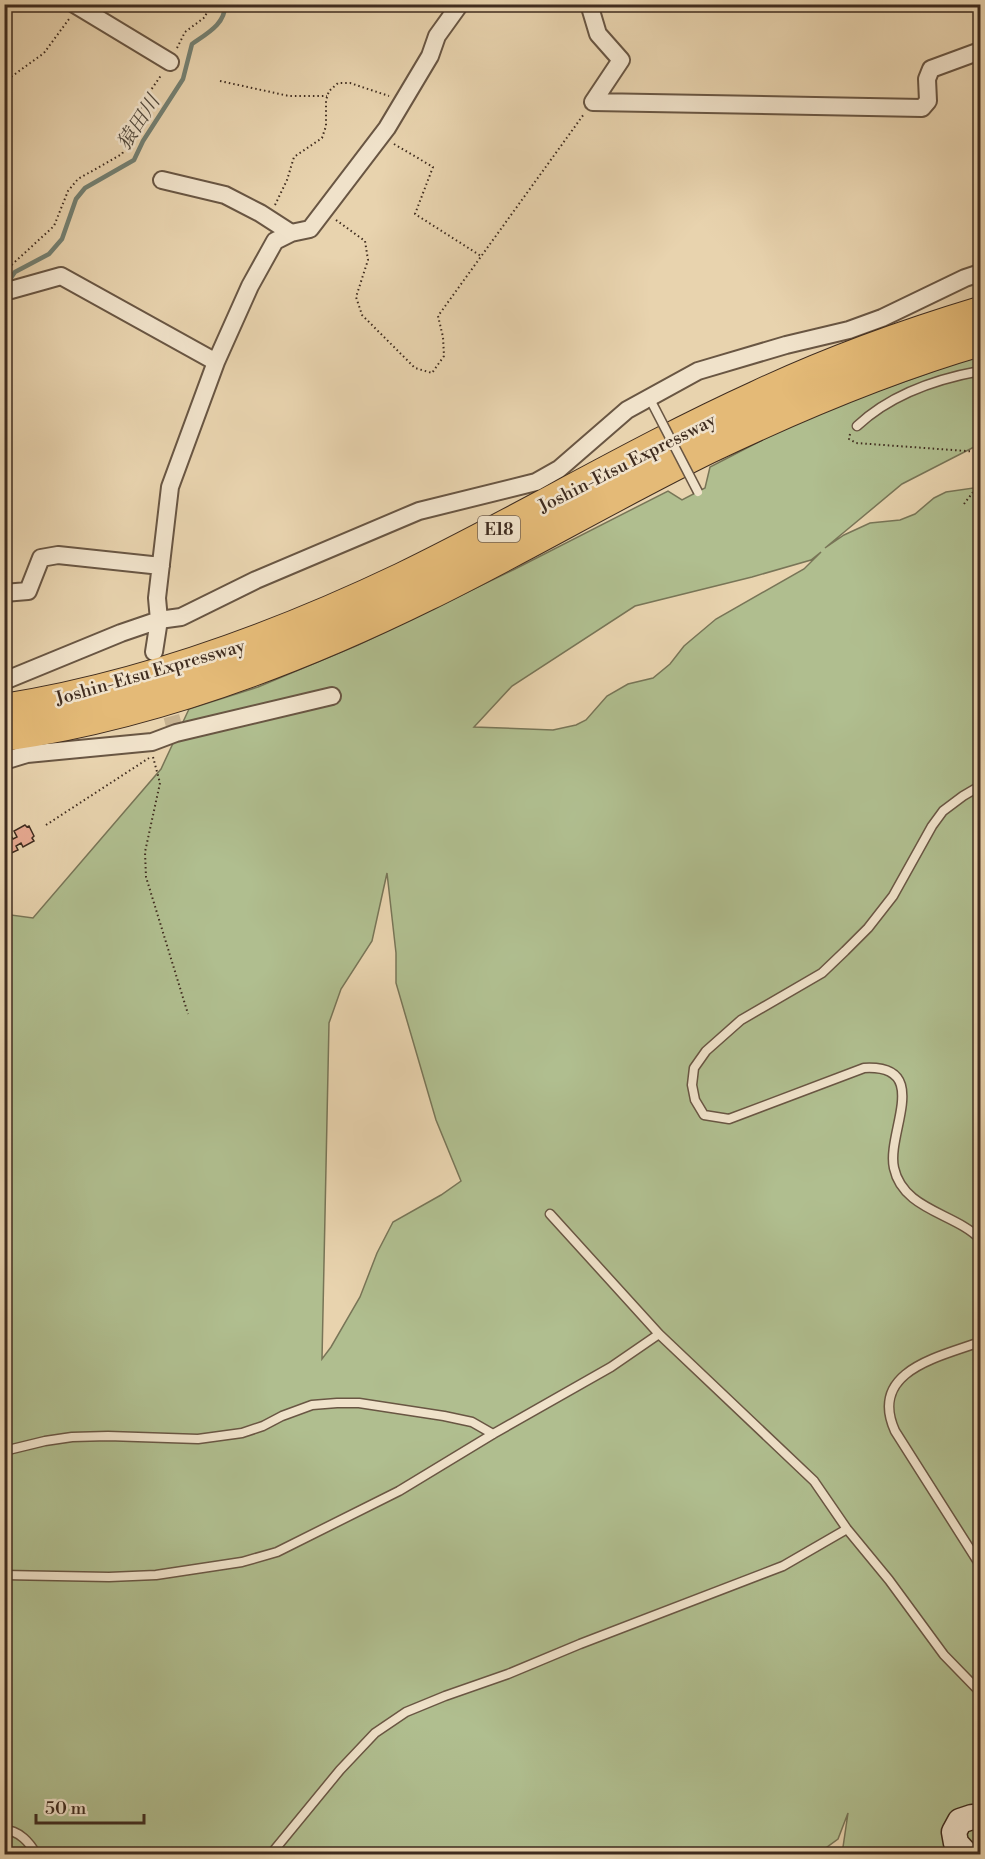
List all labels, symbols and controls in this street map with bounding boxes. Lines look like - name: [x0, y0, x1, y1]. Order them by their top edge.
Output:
- water label: 猿田川: [112, 89, 167, 155]
- street label: Joshin-Etsu Expressway: [534, 409, 720, 519]
- road number: E18: [478, 516, 520, 542]
- street label: Joshin-Etsu Expressway: [52, 634, 248, 711]
- scale bar: [36, 1787, 144, 1825]
- text: 50 m: [45, 1797, 87, 1820]

